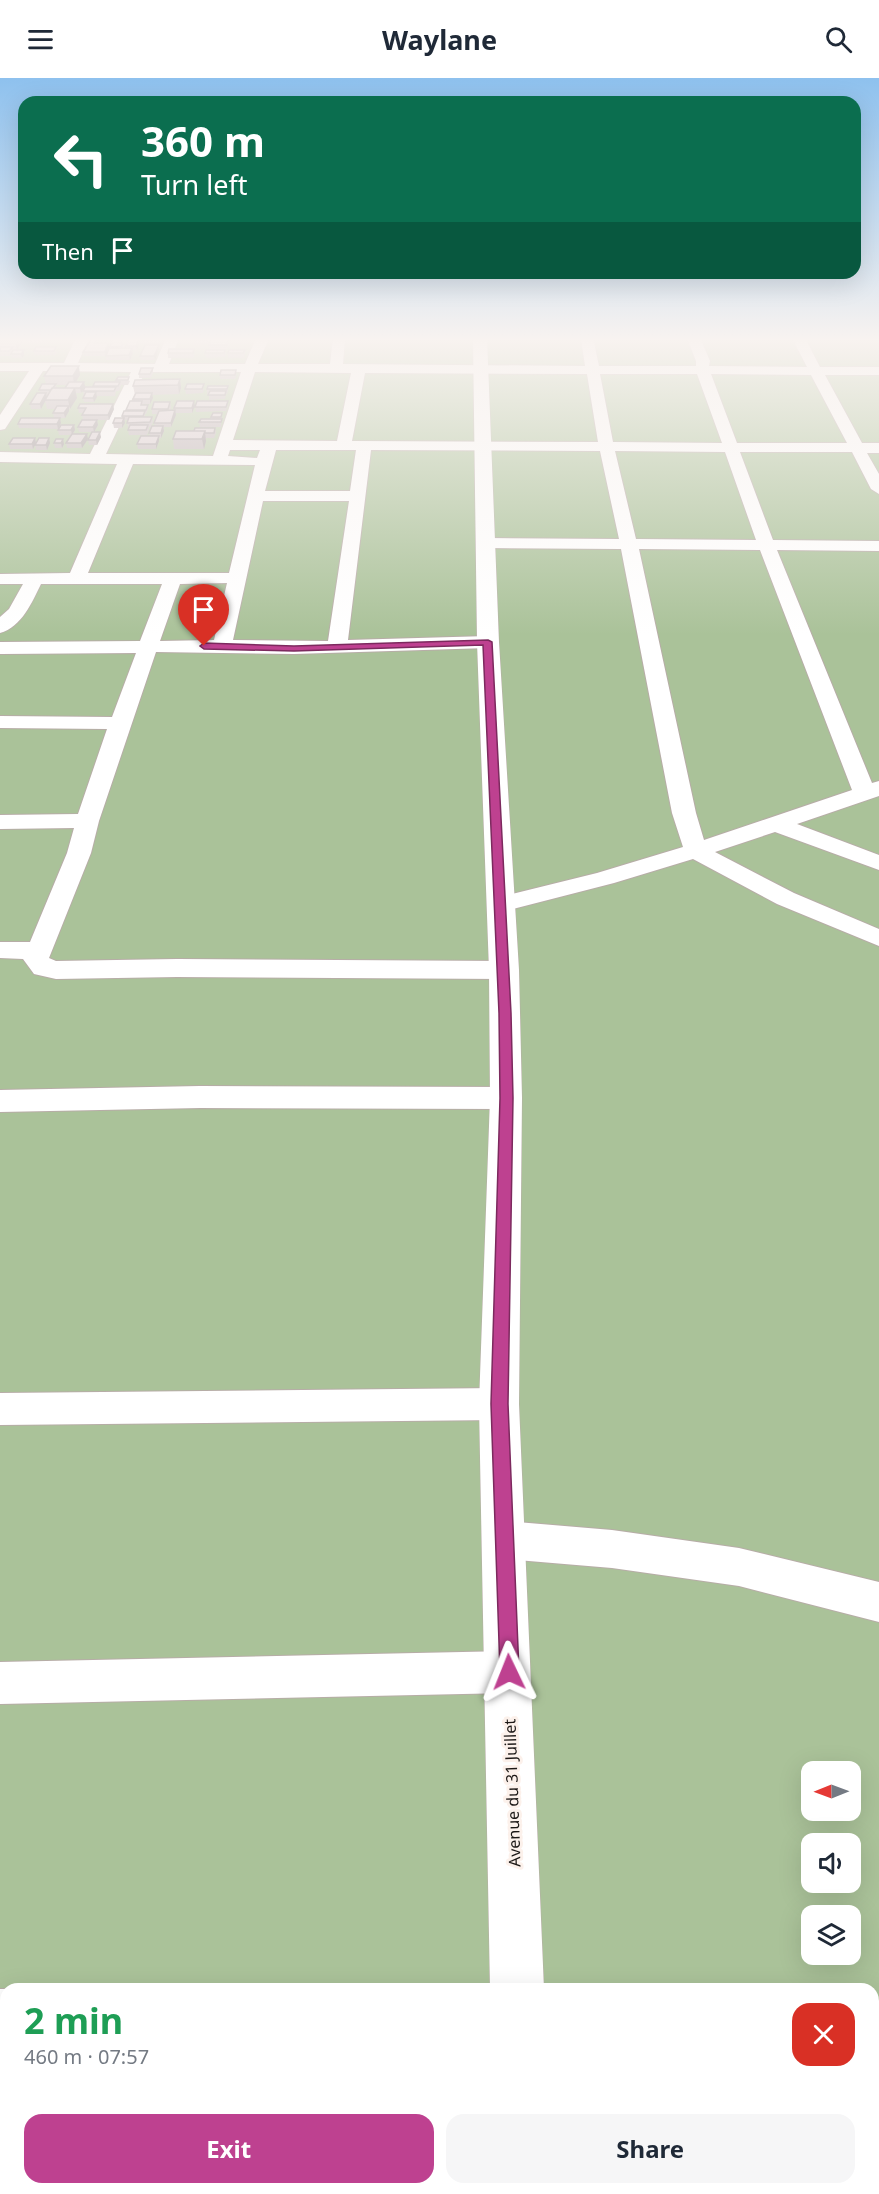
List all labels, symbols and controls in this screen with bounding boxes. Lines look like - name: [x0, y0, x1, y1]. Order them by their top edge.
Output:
- text: Waylane: [382, 21, 497, 58]
- icon: menu: [24, 23, 57, 56]
- icon: search: [822, 23, 855, 56]
- text: 360 m: [141, 112, 265, 169]
- icon: left: [42, 120, 120, 198]
- text: Turn left: [141, 166, 247, 203]
- icon: arrive: [106, 234, 139, 267]
- text: Then: [42, 236, 94, 266]
- pin: [178, 584, 229, 646]
- icon: arrive: [187, 593, 220, 626]
- position arrow: [477, 1640, 541, 1704]
- street label: Avenue du 31 Juillet: [498, 1718, 526, 1867]
- north arrow: [801, 1761, 861, 1821]
- map controls: [801, 1761, 861, 1965]
- button: sound: [801, 1833, 861, 1893]
- button: layers: [801, 1905, 861, 1965]
- text: 2 min: [24, 1996, 123, 2045]
- button: close: [792, 2003, 855, 2066]
- text: 460 m · 07:57: [24, 2043, 149, 2070]
- button: Exit: [24, 2114, 434, 2183]
- button: Share: [446, 2114, 855, 2183]

